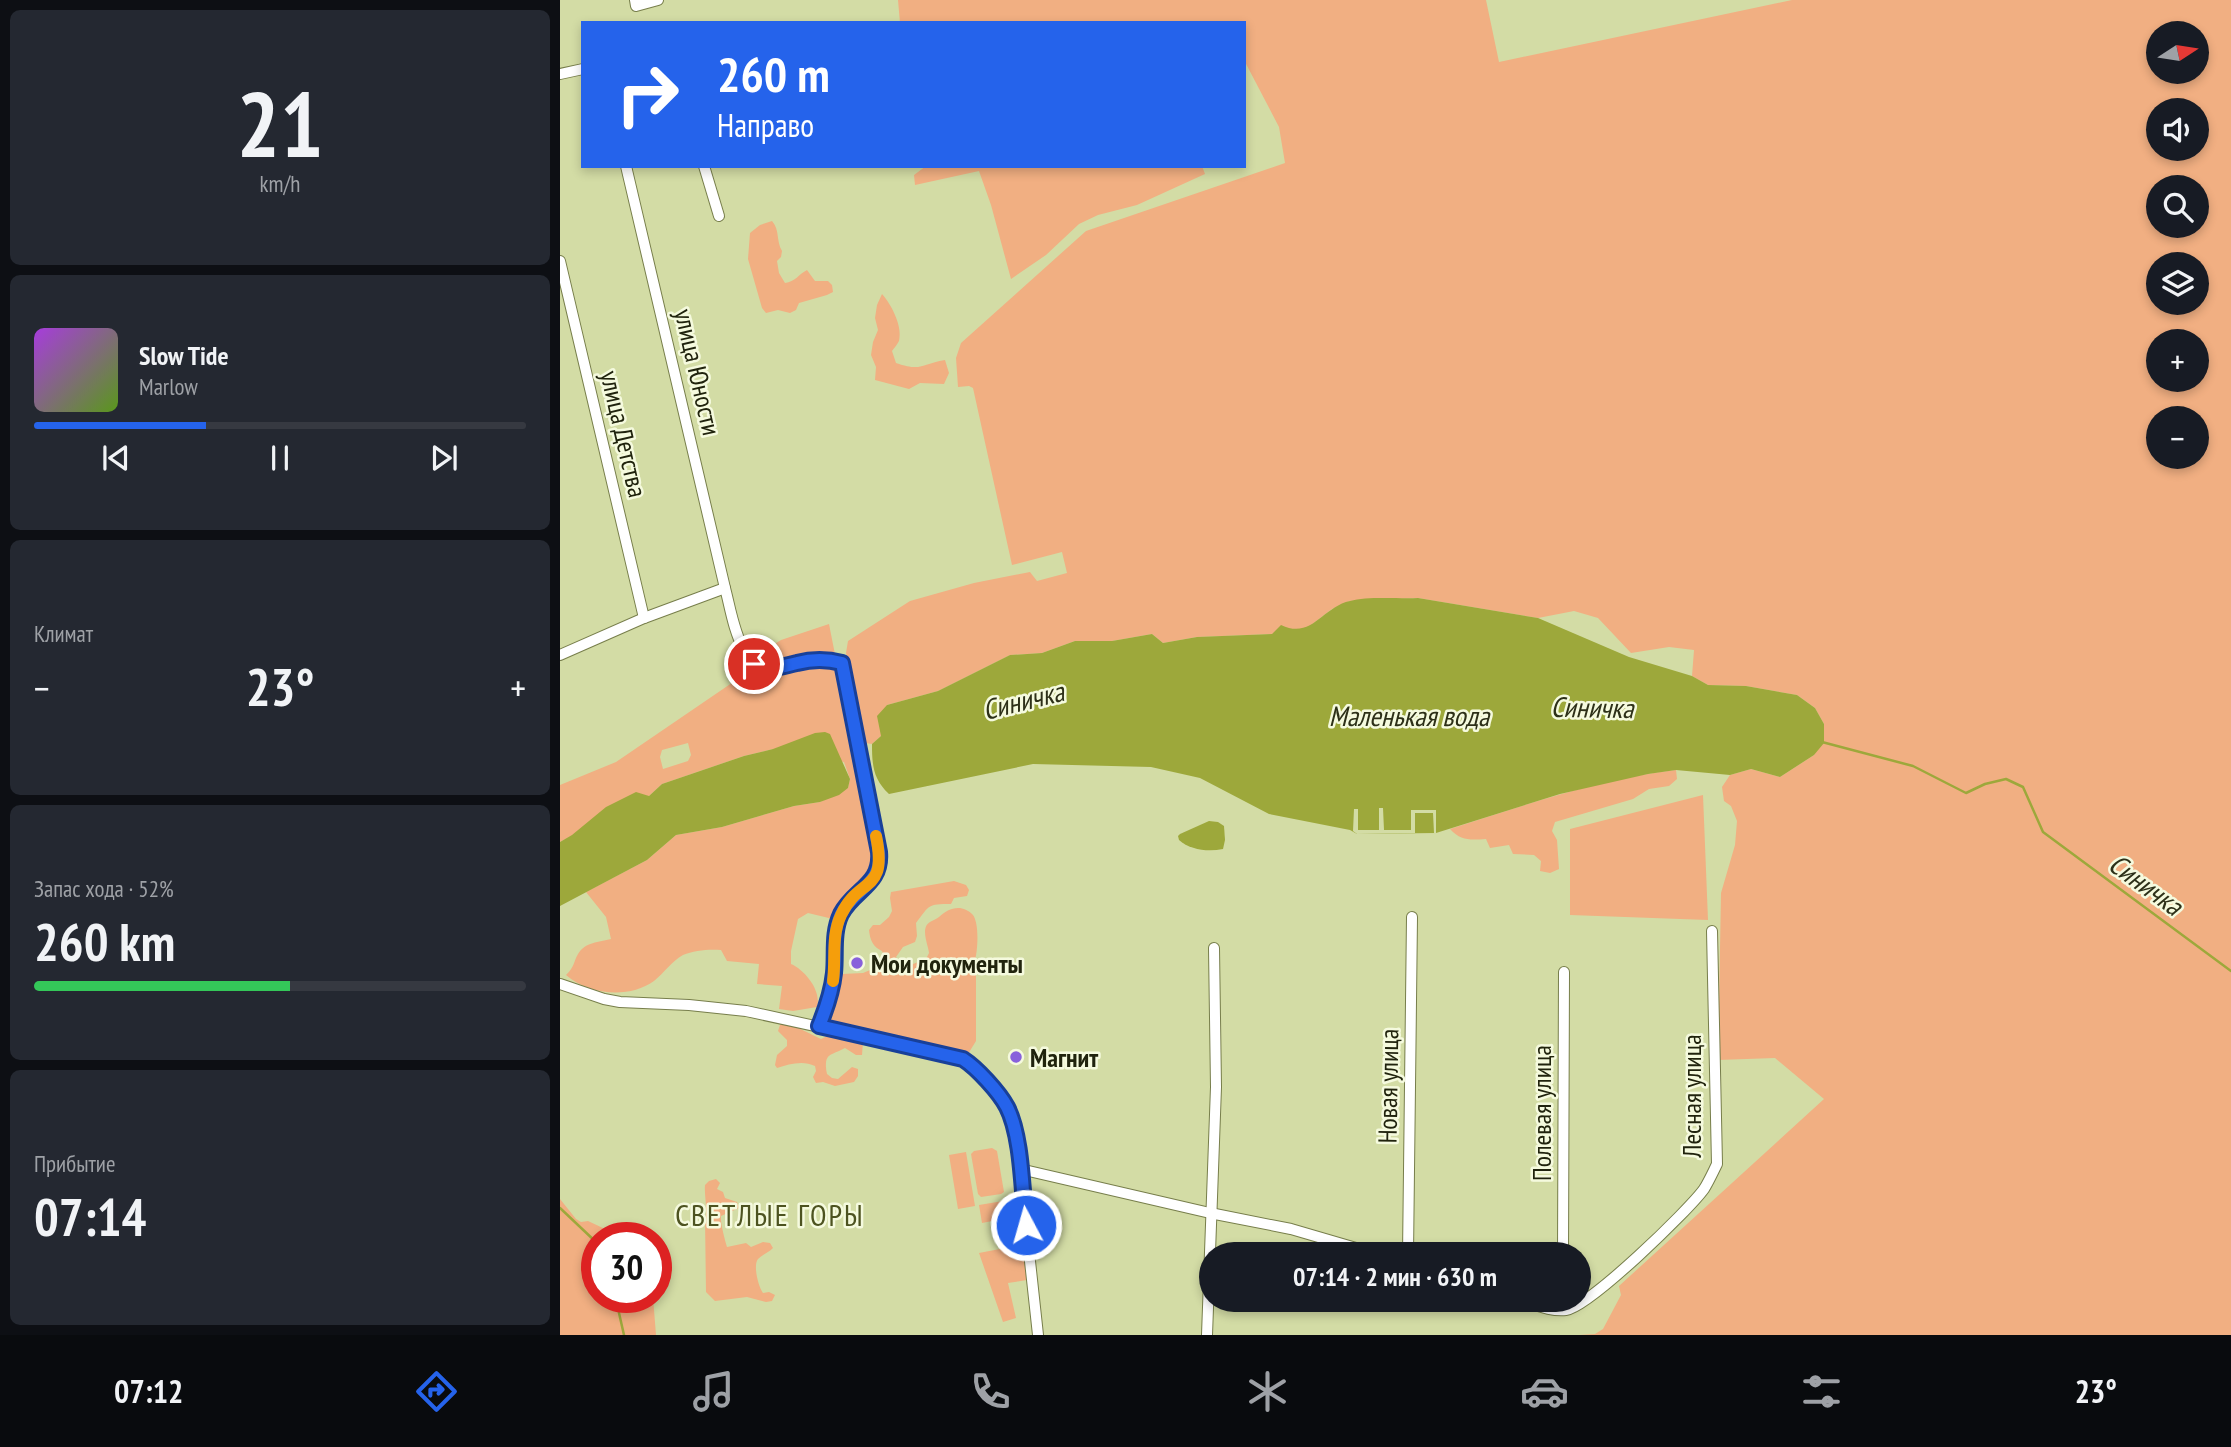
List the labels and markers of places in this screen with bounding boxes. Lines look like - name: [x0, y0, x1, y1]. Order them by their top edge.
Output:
- pin: [724, 634, 784, 694]
- place label: Мои документы: [871, 947, 1023, 980]
- marker: Мои документы: [849, 955, 865, 971]
- place label: Магнит: [1030, 1041, 1098, 1074]
- marker: Магнит: [1008, 1049, 1024, 1065]

